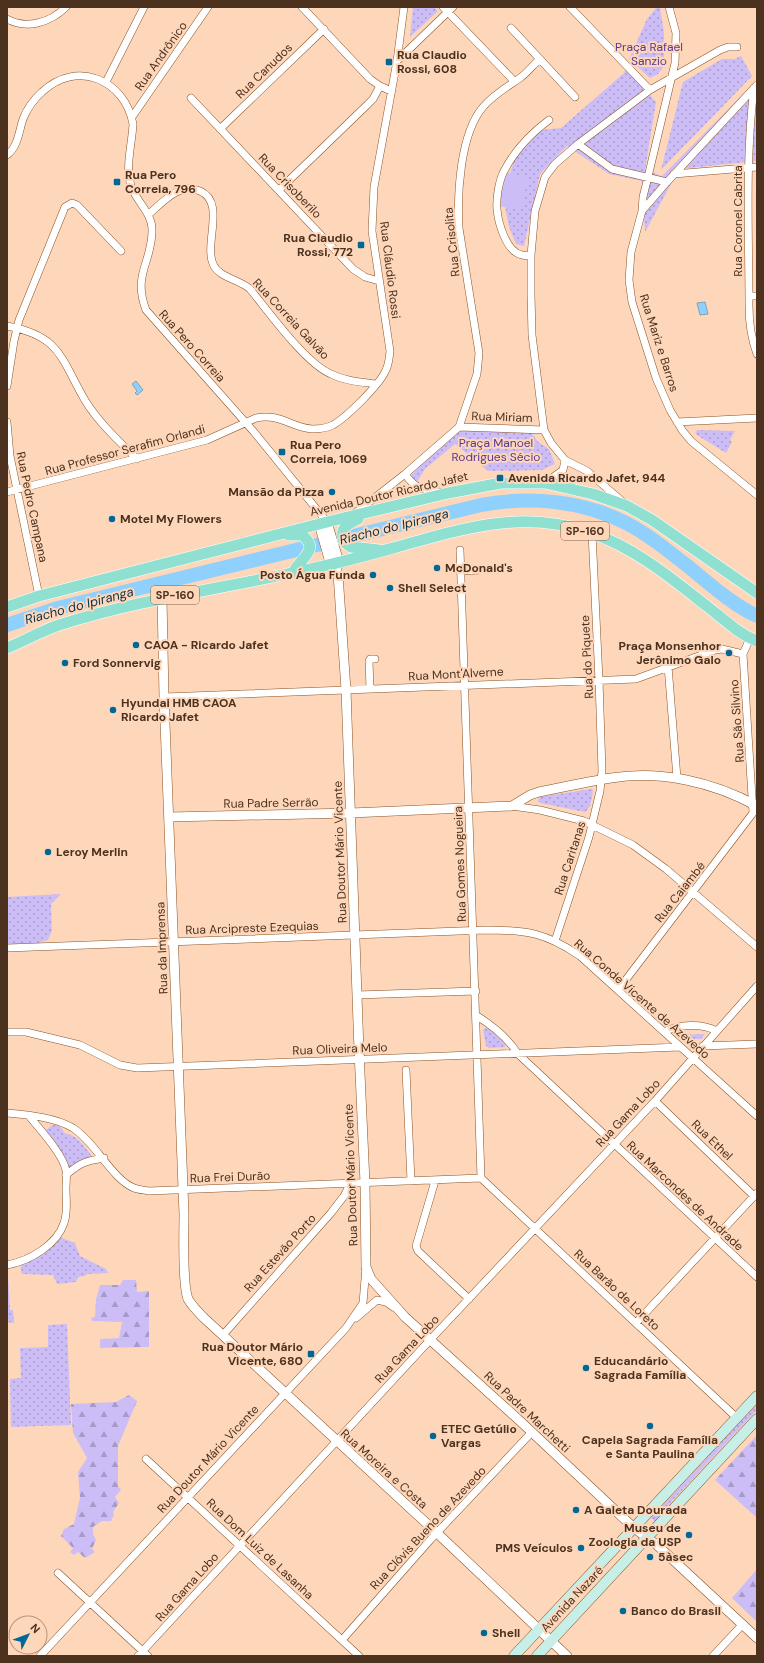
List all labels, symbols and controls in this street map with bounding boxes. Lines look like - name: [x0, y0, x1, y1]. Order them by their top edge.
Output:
- street label: Rua Andrônico: [131, 18, 191, 94]
- park label: Praça Rafael Sanzio: [615, 39, 683, 69]
- street label: Rua Canudos: [232, 40, 296, 102]
- place label: Rua Claudio Rossi, 608: [397, 47, 467, 77]
- marker: Rua Claudio Rossi, 608: [384, 57, 394, 67]
- street label: Rua Crisoberilo: [255, 150, 325, 222]
- street label: Rua Coronel Cabrita: [730, 165, 746, 277]
- place label: Rua Pero Correia, 796: [125, 167, 196, 197]
- marker: Rua Pero Correia, 796: [112, 177, 122, 187]
- street label: Rua Crisolita: [440, 207, 464, 277]
- street label: Rua Cláudio Rossi: [376, 220, 404, 320]
- place label: Rua Claudio Rossi, 772: [283, 230, 353, 260]
- marker: Rua Claudio Rossi, 772: [356, 240, 366, 250]
- street label: Rua Correia Galvão: [249, 275, 333, 363]
- street label: Rua Mariz e Barros: [636, 292, 682, 394]
- street label: Rua Pero Correia: [155, 306, 229, 386]
- street label: Rua Miriam: [471, 408, 533, 426]
- street label: Rua Professor Serafim Orlandi: [43, 421, 207, 479]
- park label: Praça Manoel Rodrigues Sécio: [452, 435, 540, 465]
- place label: Rua Pero Correia, 1069: [290, 437, 367, 467]
- marker: Rua Pero Correia, 1069: [277, 447, 287, 457]
- street label: Rua Pedro Campana: [12, 450, 52, 564]
- street label: Avenida Doutor Ricardo Jafet: [308, 468, 470, 520]
- place label: Avenida Ricardo Jafet, 944: [508, 470, 665, 486]
- marker: Avenida Ricardo Jafet, 944: [495, 473, 505, 483]
- place label: Mansão da Pizza: [228, 484, 324, 500]
- marker: Mansão da Pizza: [327, 487, 337, 497]
- water label: Riacho do Ipiranga: [338, 505, 451, 548]
- place label: Motel My Flowers: [120, 511, 222, 527]
- marker: Motel My Flowers: [107, 514, 117, 524]
- road number: SP-160: [561, 522, 609, 540]
- place label: McDonald's: [445, 560, 513, 576]
- marker: McDonald's: [432, 563, 442, 573]
- place label: Posto Água Funda: [260, 567, 365, 583]
- marker: Posto Água Funda: [368, 570, 378, 580]
- place label: Shell Select: [398, 580, 466, 596]
- water label: Riacho do Ipiranga: [23, 583, 135, 628]
- marker: Shell Select: [385, 583, 395, 593]
- road number: SP-160: [151, 586, 199, 604]
- street label: Rua do Piquete: [577, 615, 597, 699]
- place label: CAOA - Ricardo Jafet: [144, 637, 269, 653]
- place label: Praça Monsenhor Jerônimo Galo: [619, 638, 721, 668]
- marker: CAOA - Ricardo Jafet: [131, 640, 141, 650]
- marker: Praça Monsenhor Jerônimo Galo: [724, 648, 734, 658]
- place label: Ford Sonnervig: [73, 655, 161, 671]
- marker: Ford Sonnervig: [60, 658, 70, 668]
- street label: Rua Mont'Alverne: [408, 664, 504, 684]
- street label: Rua São Silvino: [726, 679, 748, 763]
- place label: Hyundai HMB CAOA Ricardo Jafet: [121, 695, 237, 725]
- marker: Hyundai HMB CAOA Ricardo Jafet: [108, 705, 118, 715]
- street label: Rua Doutor Mário Vicente: [330, 780, 350, 923]
- street label: Rua Padre Serrão: [223, 794, 319, 812]
- street label: Rua Gomes Nogueira: [450, 806, 470, 922]
- street label: Rua Caritanas: [551, 819, 589, 897]
- place label: Leroy Merlin: [56, 844, 128, 860]
- marker: Leroy Merlin: [43, 847, 53, 857]
- street label: Rua Caiambé: [651, 858, 709, 926]
- street label: Rua da Imprensa: [152, 902, 172, 994]
- street label: Rua Arcipreste Ezequias: [185, 918, 319, 938]
- street label: Rua Conde Vicente de Azevedo: [571, 936, 713, 1062]
- street label: Rua Oliveira Melo: [292, 1039, 388, 1059]
- street label: Rua Gama Lobo: [592, 1076, 664, 1150]
- street label: Rua Doutor Mário Vicente: [341, 1103, 361, 1246]
- street label: Rua Ethel: [688, 1116, 736, 1164]
- street label: Rua Marcondes de Andrade: [623, 1138, 747, 1255]
- street label: Rua Frei Durão: [190, 1168, 270, 1186]
- street label: Rua Estevão Porto: [241, 1210, 319, 1296]
- street label: Rua Barão de Loreto: [571, 1246, 663, 1334]
- street label: Rua Gama Lobo: [371, 1312, 443, 1386]
- place label: Rua Doutor Mário Vicente, 680: [202, 1339, 303, 1369]
- marker: Rua Doutor Mário Vicente, 680: [306, 1349, 316, 1359]
- place label: Educandário Sagrada Família: [594, 1353, 686, 1383]
- marker: Educandário Sagrada Família: [581, 1363, 591, 1373]
- street label: Rua Padre Marchetti: [481, 1368, 574, 1456]
- street label: Rua Doutor Mário Vicente: [154, 1401, 263, 1517]
- place label: ETEC Getúlio Vargas: [441, 1421, 517, 1451]
- marker: Capela Sagrada Família e Santa Paulina: [645, 1421, 655, 1431]
- street label: Rua Moreira e Costa: [337, 1426, 431, 1512]
- marker: ETEC Getúlio Vargas: [428, 1431, 438, 1441]
- place label: Capela Sagrada Família e Santa Paulina: [582, 1432, 718, 1462]
- street label: Rua Clóvis Bueno de Azevedo: [366, 1463, 490, 1593]
- street label: Rua Dom Luiz de Lasanha: [203, 1495, 317, 1603]
- place label: A Galeta Dourada: [584, 1502, 687, 1518]
- marker: A Galeta Dourada: [571, 1505, 581, 1515]
- place label: Museu de Zoologia da USP: [588, 1520, 681, 1550]
- marker: Museu de Zoologia da USP: [684, 1530, 694, 1540]
- place label: PMS Veículos: [495, 1540, 573, 1556]
- marker: PMS Veículos: [576, 1543, 586, 1553]
- street label: Rua Gama Lobo: [152, 1549, 222, 1625]
- place label: 5àsec: [658, 1549, 693, 1565]
- marker: 5àsec: [645, 1552, 655, 1562]
- street label: Avenida Nazaré: [537, 1562, 607, 1636]
- place label: Banco do Brasil: [631, 1603, 721, 1619]
- marker: Banco do Brasil: [618, 1606, 628, 1616]
- north arrow: [8, 1615, 48, 1655]
- text: N: [28, 1621, 43, 1636]
- place label: Shell: [492, 1625, 520, 1641]
- marker: Shell: [479, 1628, 489, 1638]

